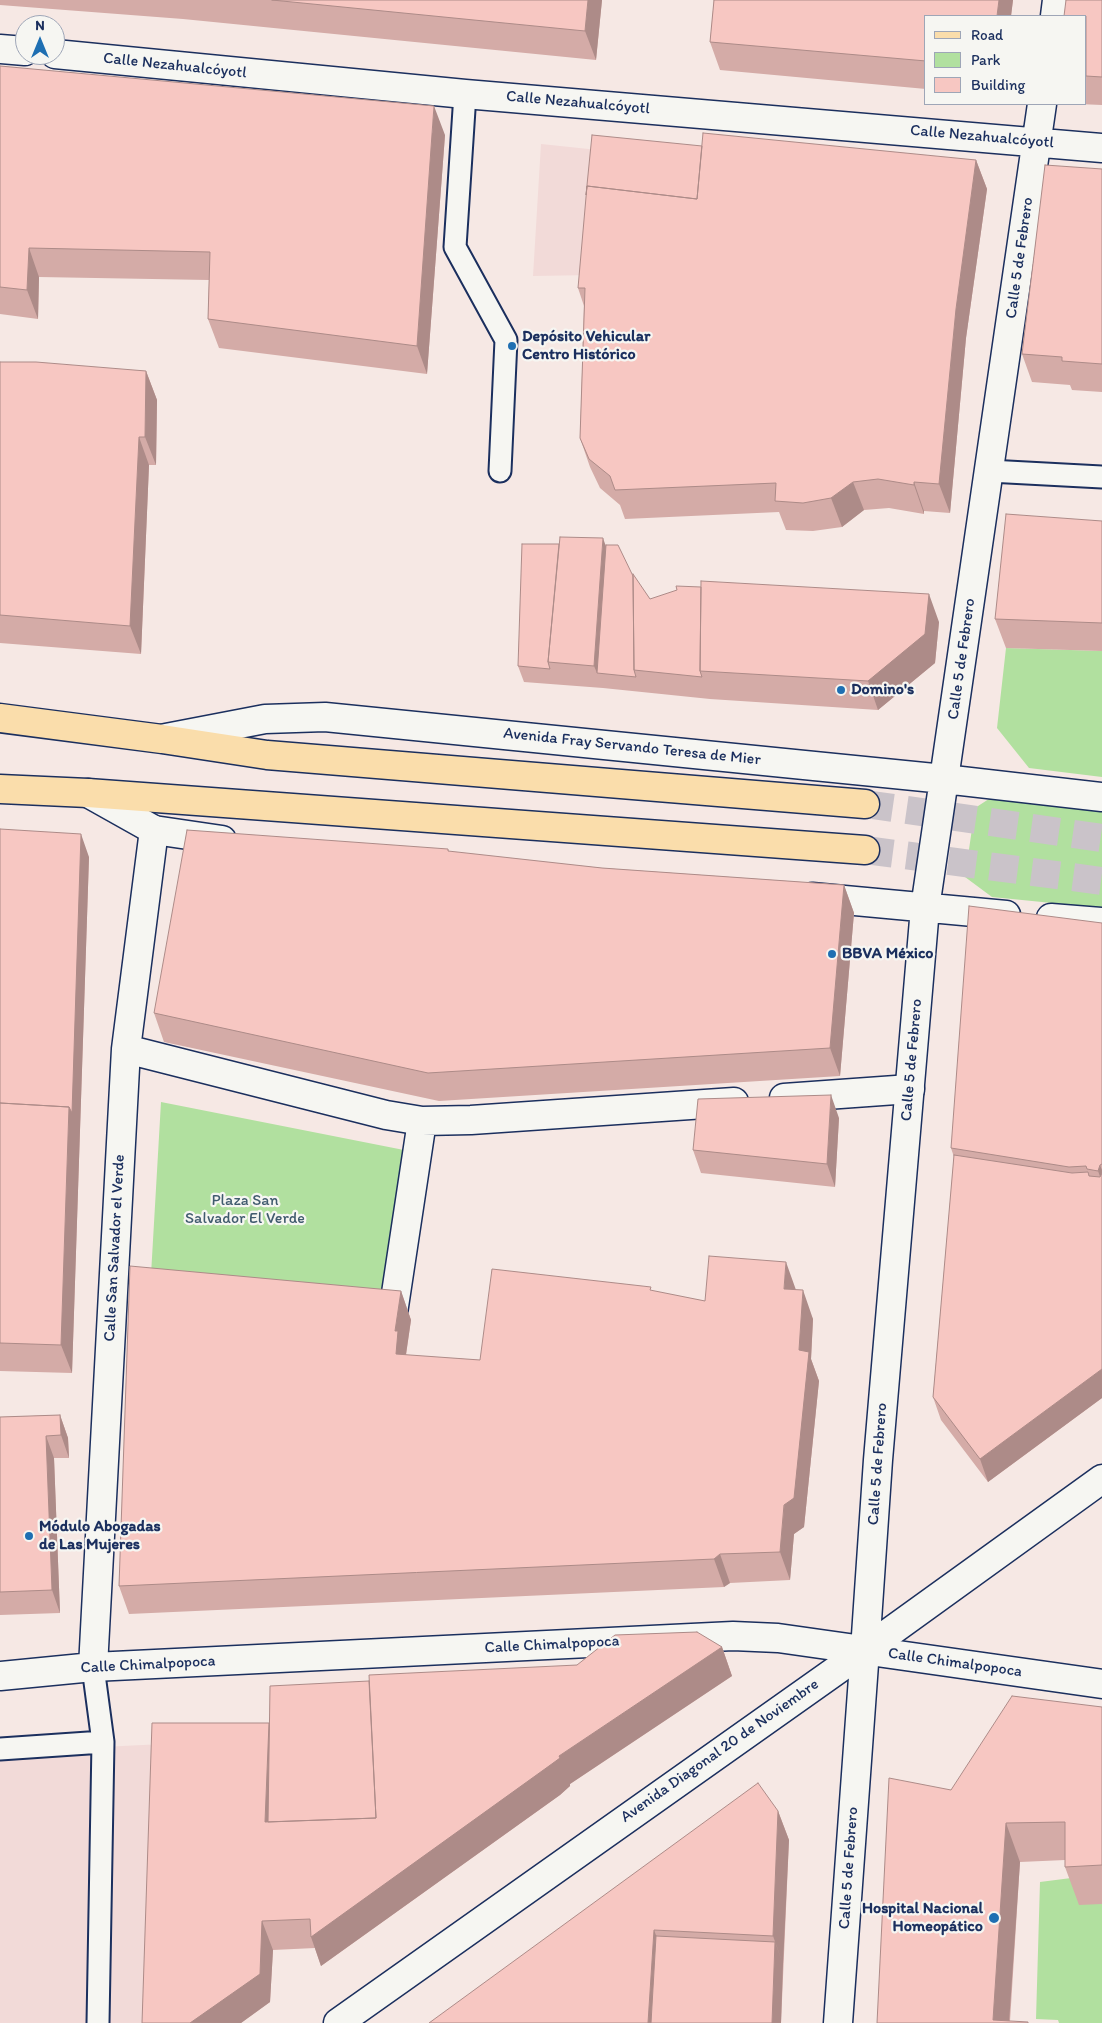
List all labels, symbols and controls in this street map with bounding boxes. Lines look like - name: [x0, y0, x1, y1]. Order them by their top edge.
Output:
- north arrow: [15, 15, 65, 65]
- legend: [924, 15, 1087, 105]
- text: N: [35, 17, 45, 34]
- text: Road: [971, 26, 1003, 44]
- street label: Calle Nezahualcóyotl: [102, 49, 248, 83]
- text: Park: [971, 51, 1001, 69]
- text: Building: [971, 76, 1025, 94]
- street label: Calle Nezahualcóyotl: [505, 87, 651, 119]
- street label: Calle Nezahualcóyotl: [909, 121, 1055, 153]
- street label: Calle 5 de Febrero: [1002, 196, 1038, 320]
- place label: Depósito Vehicular Centro Histórico: [522, 327, 650, 365]
- marker: Depósito Vehicular Centro Histórico: [506, 340, 518, 352]
- street label: Calle 5 de Febrero: [944, 597, 980, 721]
- place label: Domino's: [851, 680, 914, 700]
- marker: Domino's: [835, 684, 847, 696]
- street label: Avenida Fray Servando Teresa de Mier: [502, 724, 762, 770]
- place label: BBVA México: [842, 944, 933, 964]
- marker: BBVA México: [826, 948, 838, 960]
- street label: Calle 5 de Febrero: [897, 998, 927, 1122]
- street label: Calle San Salvador el Verde: [101, 1154, 129, 1342]
- park label: Plaza San Salvador El Verde: [185, 1191, 305, 1229]
- street label: Calle 5 de Febrero: [864, 1402, 892, 1526]
- place label: Módulo Abogadas de Las Mujeres: [39, 1517, 161, 1555]
- marker: Módulo Abogadas de Las Mujeres: [23, 1530, 35, 1542]
- street label: Calle Chimalpopoca: [484, 1632, 620, 1658]
- street label: Calle Chimalpopoca: [887, 1644, 1023, 1682]
- street label: Calle Chimalpopoca: [80, 1652, 216, 1678]
- street label: Avenida Diagonal 20 de Noviembre: [617, 1675, 823, 1827]
- street label: Calle 5 de Febrero: [835, 1806, 863, 1930]
- place label: Hospital Nacional Homeopático: [862, 1899, 983, 1937]
- marker: Hospital Nacional Homeopático: [987, 1911, 1001, 1925]

